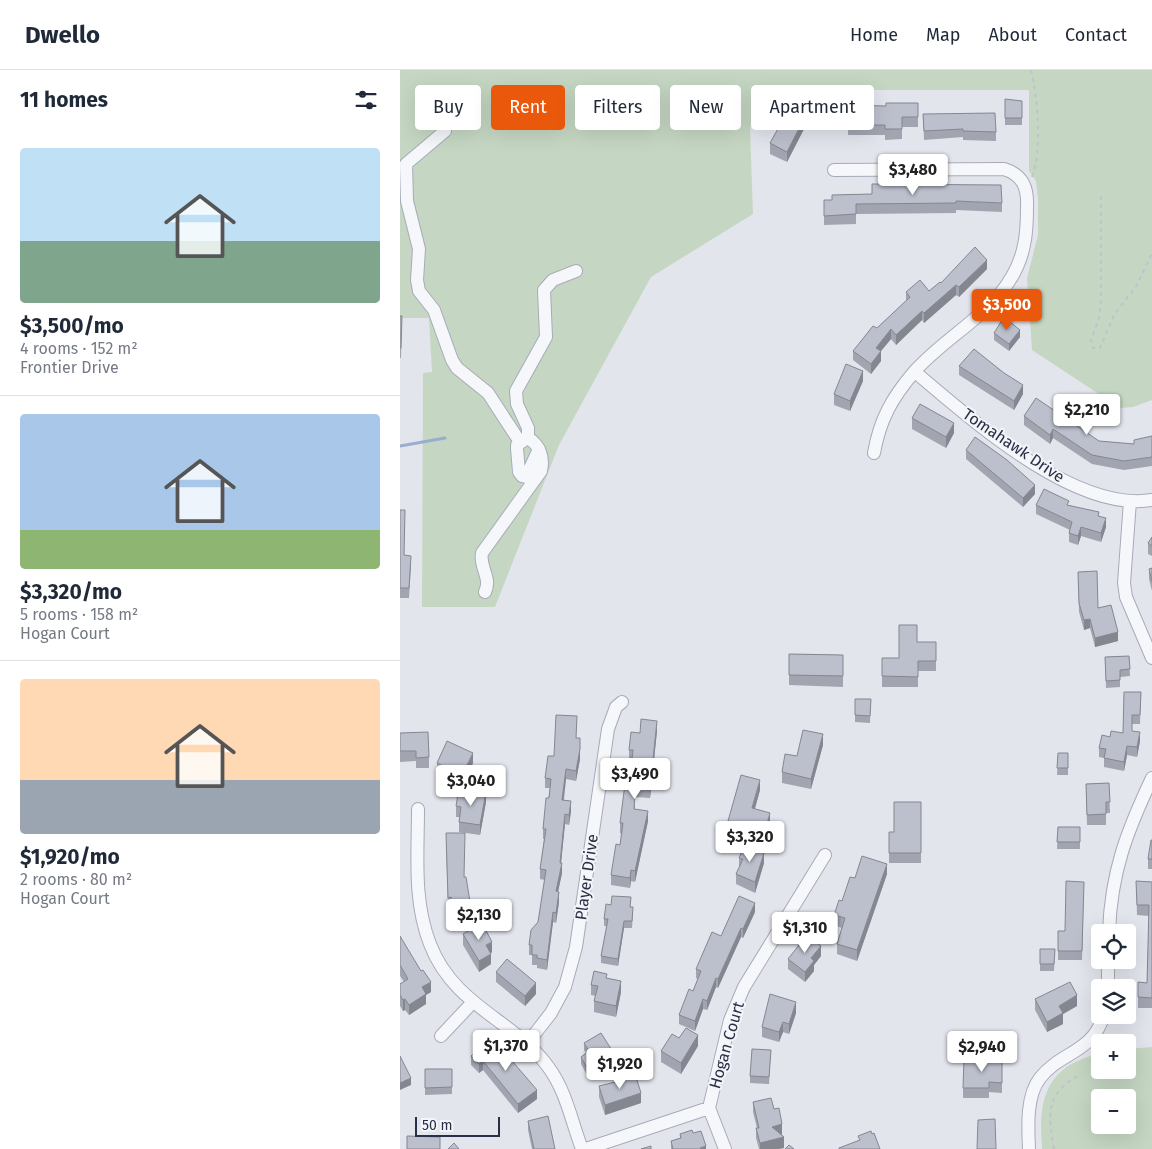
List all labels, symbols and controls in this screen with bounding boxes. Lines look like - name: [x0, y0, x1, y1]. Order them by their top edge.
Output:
- text: Dwello: [25, 21, 100, 49]
- text: Home: [850, 24, 898, 46]
- text: Map: [926, 24, 960, 46]
- text: About: [988, 24, 1037, 46]
- text: Contact: [1065, 24, 1127, 46]
- chip: Buy: [415, 85, 481, 130]
- chip: Rent: [491, 85, 565, 130]
- chip: Filters: [575, 85, 660, 130]
- chip: New: [670, 85, 741, 130]
- chip: Apartment: [751, 85, 874, 130]
- icon: filters: [352, 86, 380, 114]
- text: 11 homes: [20, 87, 108, 113]
- pin: $3,480: [872, 154, 954, 196]
- text: $3,480: [889, 160, 937, 179]
- icon: home: [155, 181, 245, 271]
- pin: $3,500: [966, 288, 1048, 331]
- text: $3,500: [983, 295, 1031, 314]
- text: $3,500/mo: [20, 313, 124, 339]
- text: 4 rooms · 152 m²: [20, 339, 138, 358]
- text: Frontier Drive: [20, 358, 119, 377]
- pin: $2,210: [1046, 394, 1128, 436]
- text: $2,210: [1064, 400, 1110, 419]
- street label: Tomahawk Drive: [959, 404, 1068, 486]
- icon: home: [155, 446, 245, 536]
- text: $3,320/mo: [20, 579, 122, 605]
- text: 5 rooms · 158 m²: [20, 605, 138, 624]
- text: Hogan Court: [20, 624, 110, 643]
- icon: home: [155, 711, 245, 801]
- pin: $3,490: [594, 758, 676, 800]
- pin: $3,040: [430, 764, 512, 807]
- text: $3,490: [611, 764, 659, 783]
- text: $3,040: [447, 771, 495, 790]
- pin: $3,320: [709, 820, 791, 863]
- text: $3,320: [727, 827, 774, 846]
- street label: Player Drive: [571, 833, 602, 921]
- text: $1,920/mo: [20, 844, 120, 870]
- text: 2 rooms · 80 m²: [20, 870, 132, 889]
- text: Hogan Court: [20, 889, 110, 908]
- pin: $2,130: [438, 898, 520, 941]
- text: $2,130: [457, 905, 501, 924]
- pin: $1,310: [764, 912, 846, 954]
- text: $1,310: [783, 918, 827, 937]
- map controls: [1091, 924, 1136, 1134]
- button: locate: [1091, 924, 1136, 969]
- button: layers: [1091, 979, 1136, 1024]
- street label: Hogan Court: [705, 999, 748, 1091]
- pin: $1,370: [465, 1030, 547, 1072]
- pin: $2,940: [941, 1030, 1023, 1073]
- button: +: [1091, 1034, 1136, 1079]
- text: $1,370: [484, 1036, 528, 1055]
- text: $2,940: [958, 1037, 1006, 1056]
- pin: $1,920: [579, 1048, 661, 1090]
- text: $1,920: [597, 1054, 643, 1073]
- button: −: [1091, 1089, 1136, 1134]
- scale bar: [415, 1114, 500, 1137]
- text: 50 m: [422, 1117, 453, 1134]

